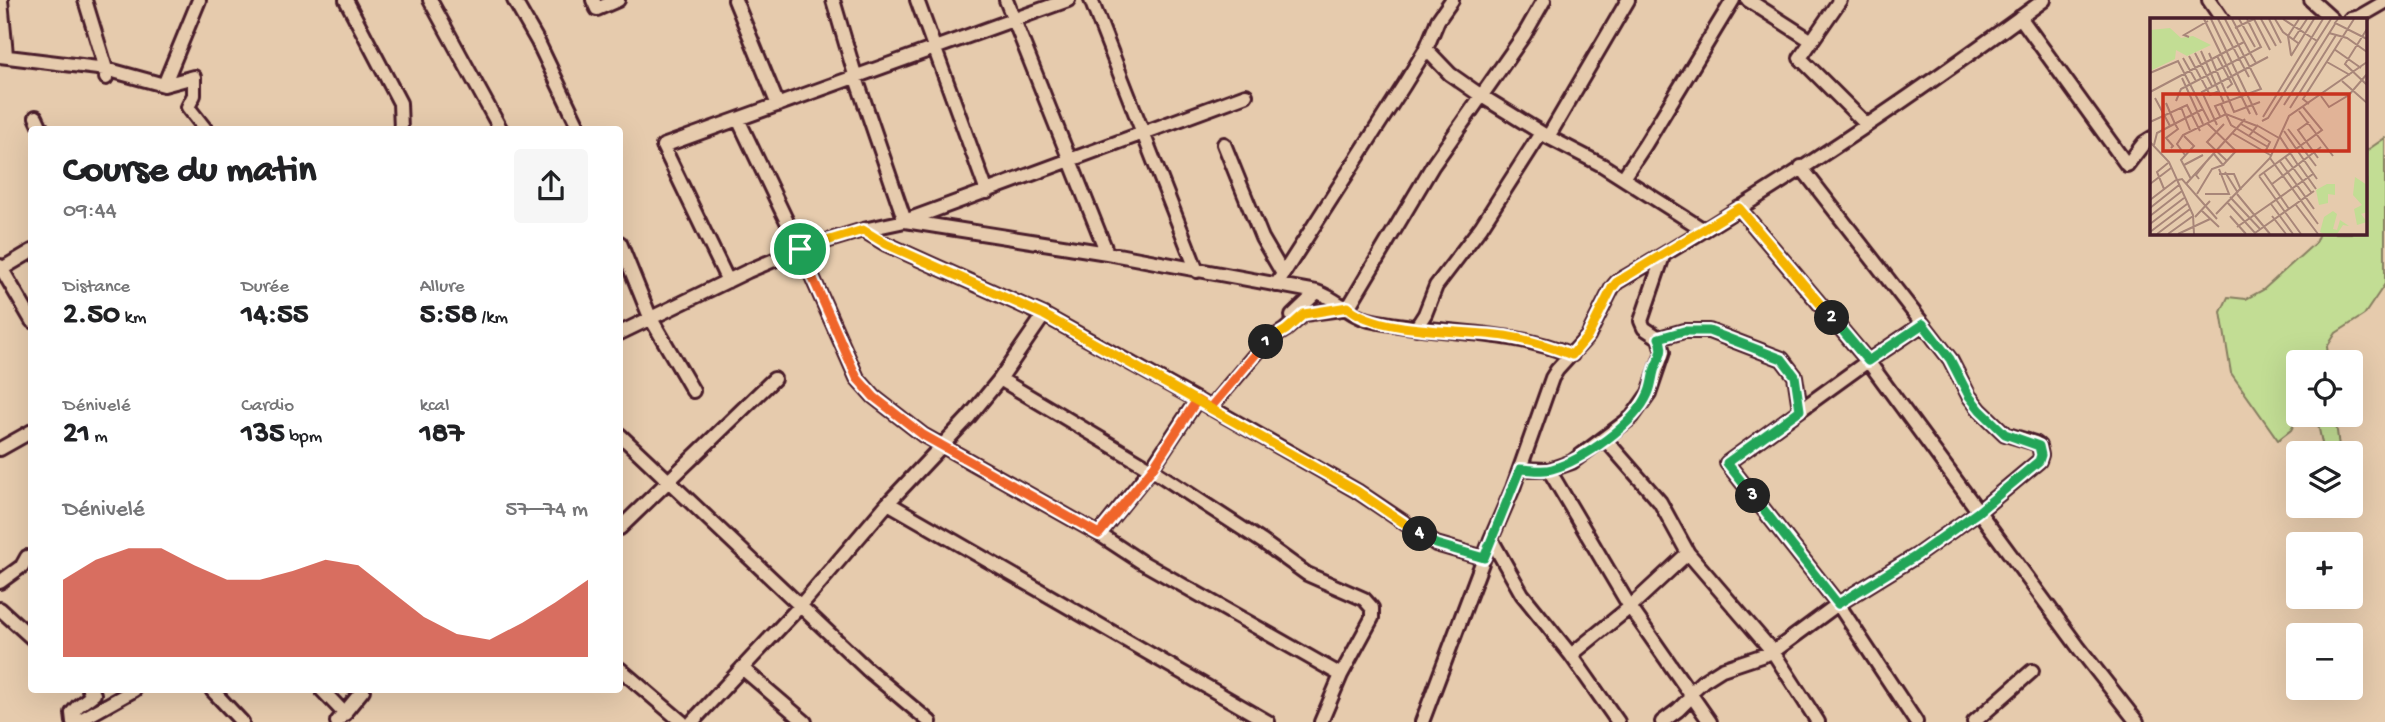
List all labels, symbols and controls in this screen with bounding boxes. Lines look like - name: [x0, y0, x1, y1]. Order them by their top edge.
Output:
- inset map: [2150, 18, 2368, 234]
- button: share: [514, 149, 588, 223]
- text: Course du matin: [63, 150, 316, 194]
- text: 09:44: [63, 198, 117, 225]
- pin: [770, 219, 830, 279]
- icon: arrive: [781, 230, 819, 268]
- text: Distance: [63, 276, 130, 299]
- text: Durée: [241, 276, 289, 299]
- text: Allure: [420, 276, 465, 299]
- text: 2.50: [63, 299, 120, 334]
- text: 14:55: [241, 299, 309, 334]
- text: 5:58: [420, 299, 477, 334]
- pin: 2: [1814, 300, 1850, 336]
- text: 2: [1827, 306, 1836, 329]
- text: km: [120, 307, 146, 330]
- text: /km: [477, 307, 508, 330]
- pin: 1: [1248, 324, 1284, 360]
- text: 1: [1262, 330, 1269, 353]
- map controls: [2286, 350, 2363, 700]
- button: locate: [2286, 350, 2363, 427]
- text: Dénivelé: [63, 395, 131, 418]
- text: Cardio: [241, 395, 294, 418]
- text: kcal: [420, 395, 449, 418]
- text: 21: [63, 418, 90, 453]
- text: 135: [241, 418, 285, 453]
- text: 187: [420, 418, 464, 453]
- text: m: [90, 426, 108, 449]
- text: bpm: [285, 426, 322, 449]
- button: layers: [2286, 441, 2363, 518]
- pin: 3: [1736, 478, 1770, 514]
- text: 3: [1748, 484, 1757, 507]
- text: Dénivelé: [63, 497, 145, 524]
- text: 57–74 m: [505, 497, 588, 524]
- pin: 4: [1402, 516, 1438, 552]
- text: 4: [1415, 522, 1424, 545]
- button: +: [2286, 532, 2363, 609]
- button: −: [2286, 623, 2363, 700]

